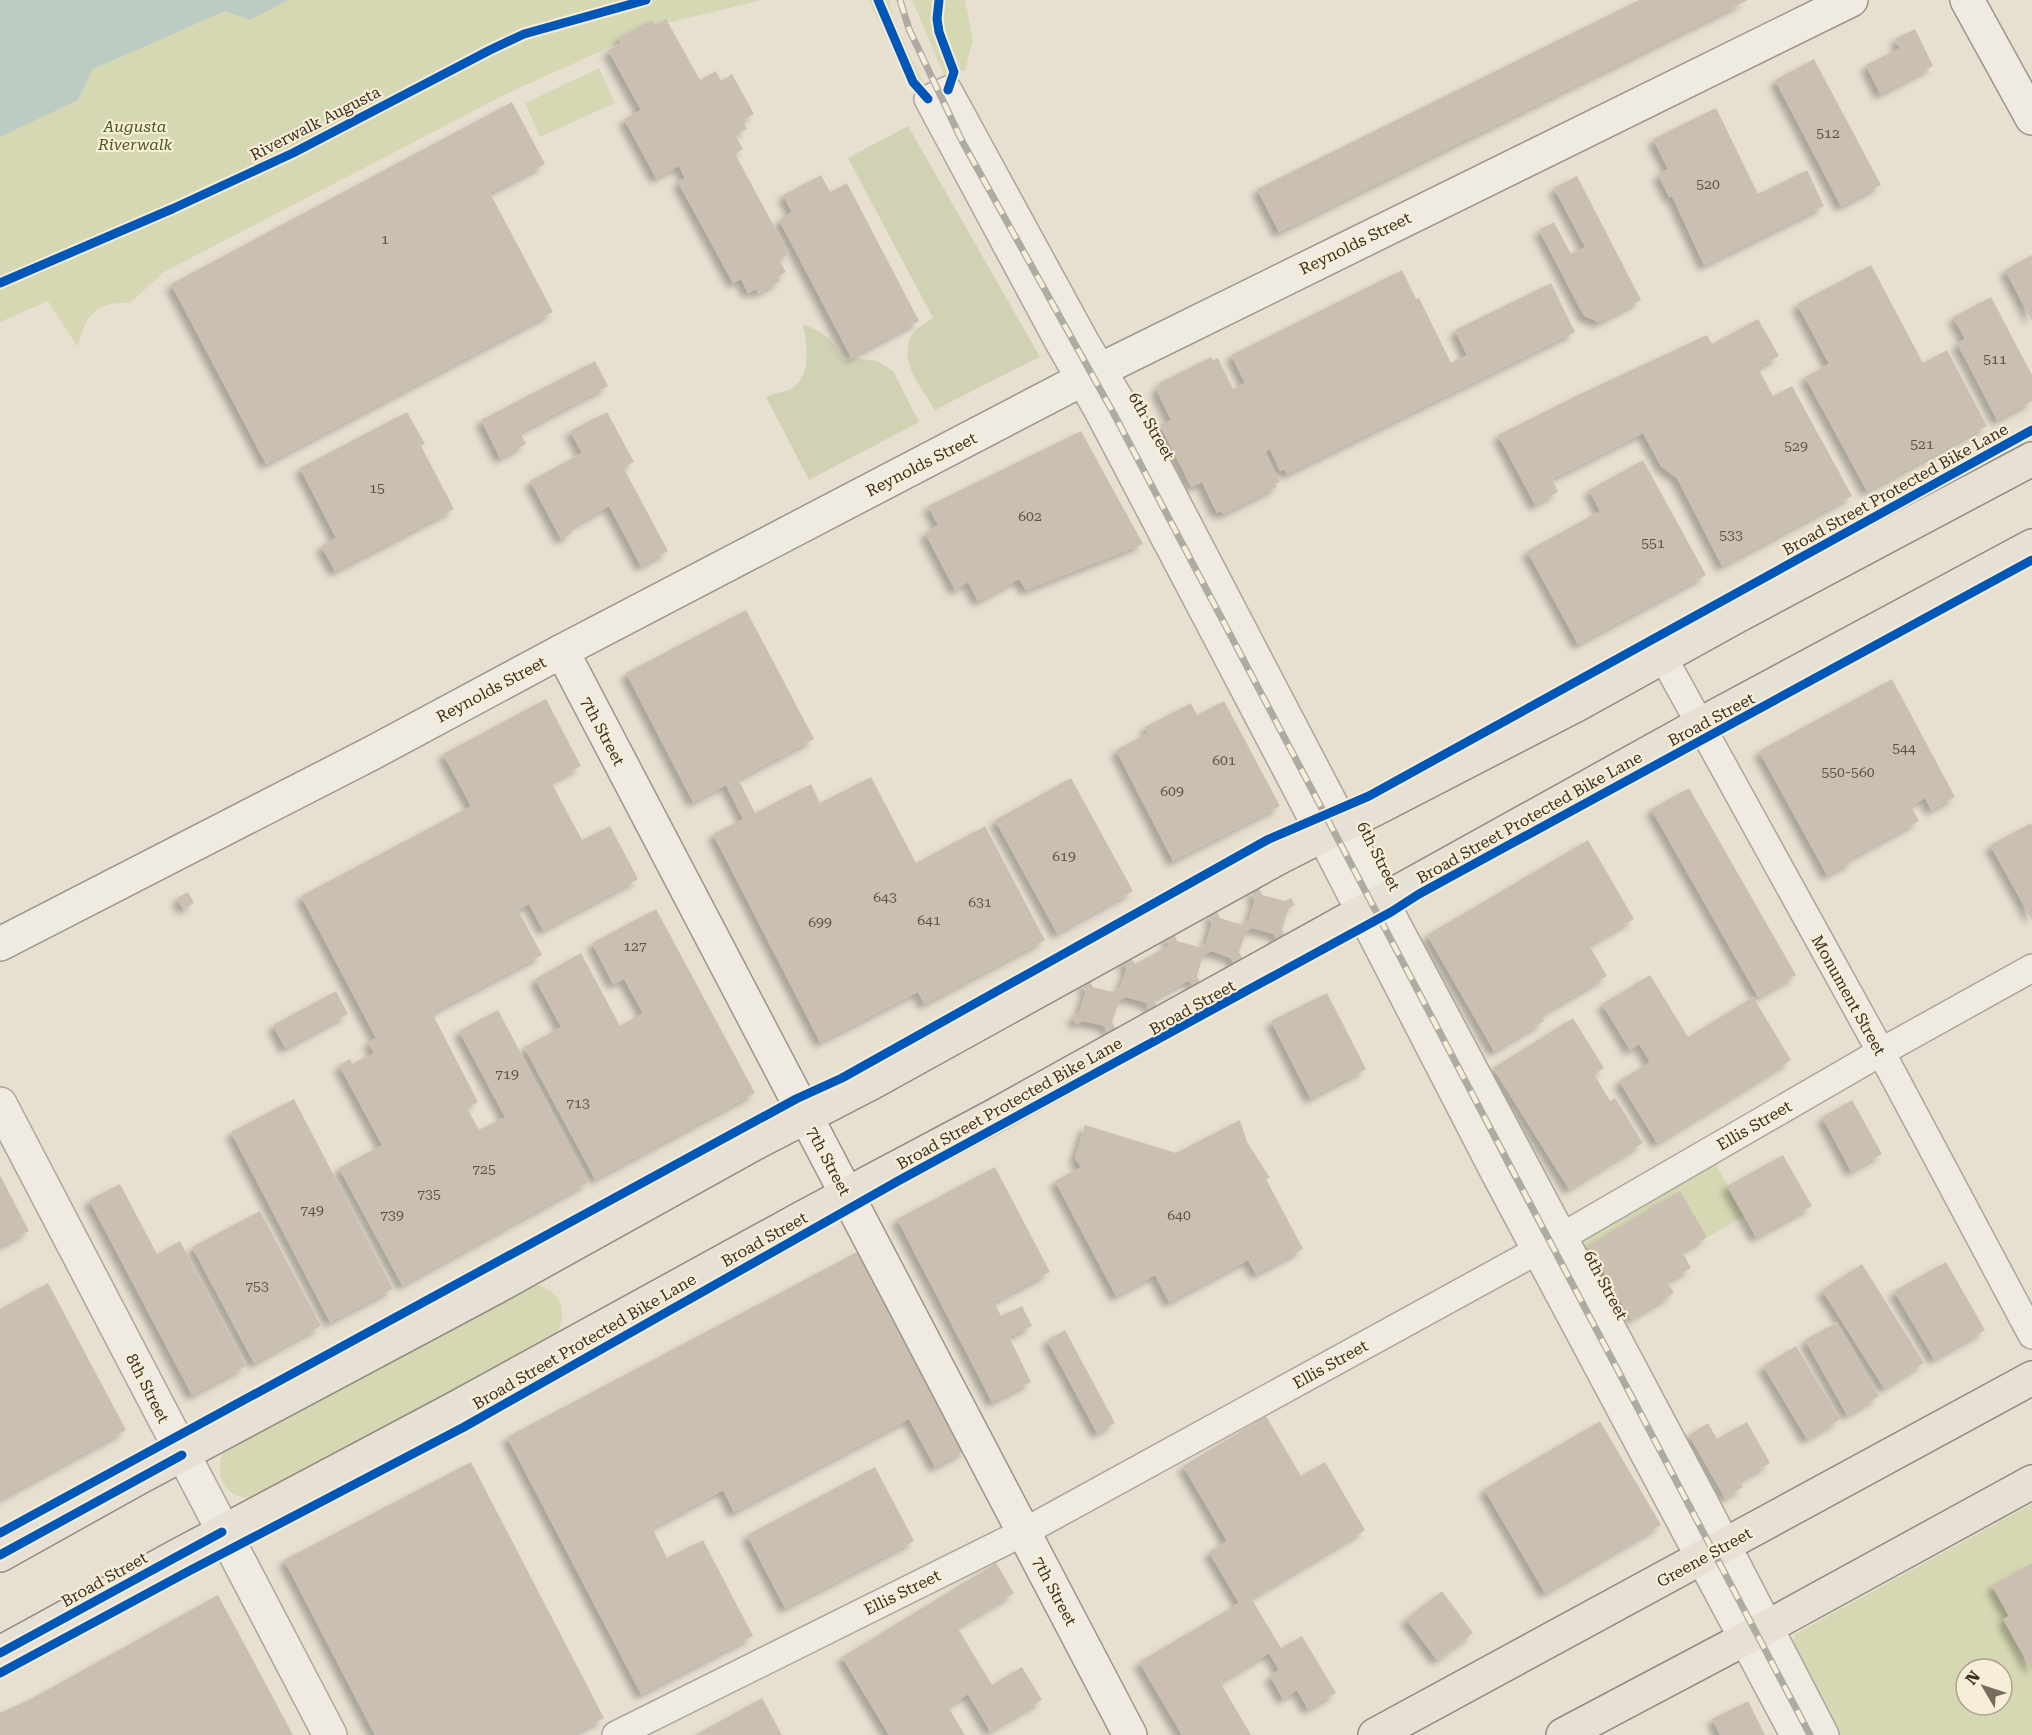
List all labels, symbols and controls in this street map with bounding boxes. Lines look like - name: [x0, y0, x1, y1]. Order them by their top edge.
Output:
- street label: Riverwalk Augusta: [247, 82, 384, 165]
- park label: Augusta Riverwalk: [97, 117, 172, 154]
- house number: 512: [1816, 125, 1840, 141]
- house number: 520: [1696, 176, 1720, 192]
- street label: Reynolds Street: [1296, 208, 1414, 279]
- house number: 1: [381, 231, 389, 247]
- house number: 511: [1983, 351, 2007, 367]
- street label: 6th Street: [1125, 389, 1179, 464]
- street label: Broad Street Protected Bike Lane: [1779, 419, 2011, 560]
- street label: Reynolds Street: [863, 428, 980, 501]
- house number: 521: [1910, 436, 1934, 452]
- house number: 529: [1784, 438, 1808, 454]
- house number: 15: [369, 480, 385, 496]
- house number: 602: [1018, 508, 1042, 524]
- house number: 533: [1719, 527, 1743, 543]
- house number: 551: [1641, 535, 1665, 551]
- street label: Reynolds Street: [433, 652, 550, 726]
- street label: Broad Street: [1665, 689, 1758, 750]
- street label: 7th Street: [577, 694, 629, 769]
- house number: 544: [1892, 740, 1916, 756]
- street label: Broad Street Protected Bike Lane: [1413, 747, 1645, 888]
- house number: 601: [1212, 752, 1236, 768]
- house number: 550-560: [1821, 764, 1875, 780]
- house number: 609: [1160, 783, 1184, 799]
- street label: 6th Street: [1353, 818, 1404, 894]
- house number: 619: [1052, 848, 1076, 864]
- house number: 643: [873, 889, 897, 905]
- house number: 631: [968, 894, 992, 910]
- house number: 641: [917, 912, 941, 928]
- house number: 699: [808, 914, 832, 930]
- street label: Monument Street: [1808, 932, 1890, 1059]
- house number: 127: [623, 938, 647, 954]
- street label: Broad Street: [1146, 976, 1239, 1039]
- street label: Broad Street Protected Bike Lane: [893, 1033, 1125, 1174]
- house number: 719: [495, 1066, 519, 1082]
- house number: 713: [566, 1095, 590, 1111]
- street label: Ellis Street: [1714, 1096, 1795, 1154]
- street label: 7th Street: [803, 1124, 855, 1199]
- house number: 725: [472, 1161, 496, 1177]
- house number: 735: [417, 1186, 441, 1202]
- house number: 749: [300, 1202, 324, 1218]
- house number: 739: [380, 1207, 404, 1223]
- house number: 640: [1167, 1207, 1191, 1223]
- street label: Broad Street: [718, 1208, 811, 1271]
- street label: 6th Street: [1580, 1248, 1632, 1323]
- street label: Broad Street Protected Bike Lane: [469, 1269, 700, 1413]
- house number: 753: [245, 1278, 269, 1294]
- street label: Ellis Street: [1289, 1336, 1371, 1393]
- street label: 8th Street: [122, 1350, 173, 1426]
- street label: Greene Street: [1653, 1524, 1755, 1591]
- street label: Broad Street: [58, 1548, 151, 1611]
- street label: 7th Street: [1029, 1554, 1081, 1629]
- street label: Ellis Street: [861, 1566, 944, 1619]
- north arrow: [1954, 1657, 2014, 1717]
- text: N: [1961, 1667, 1984, 1689]

